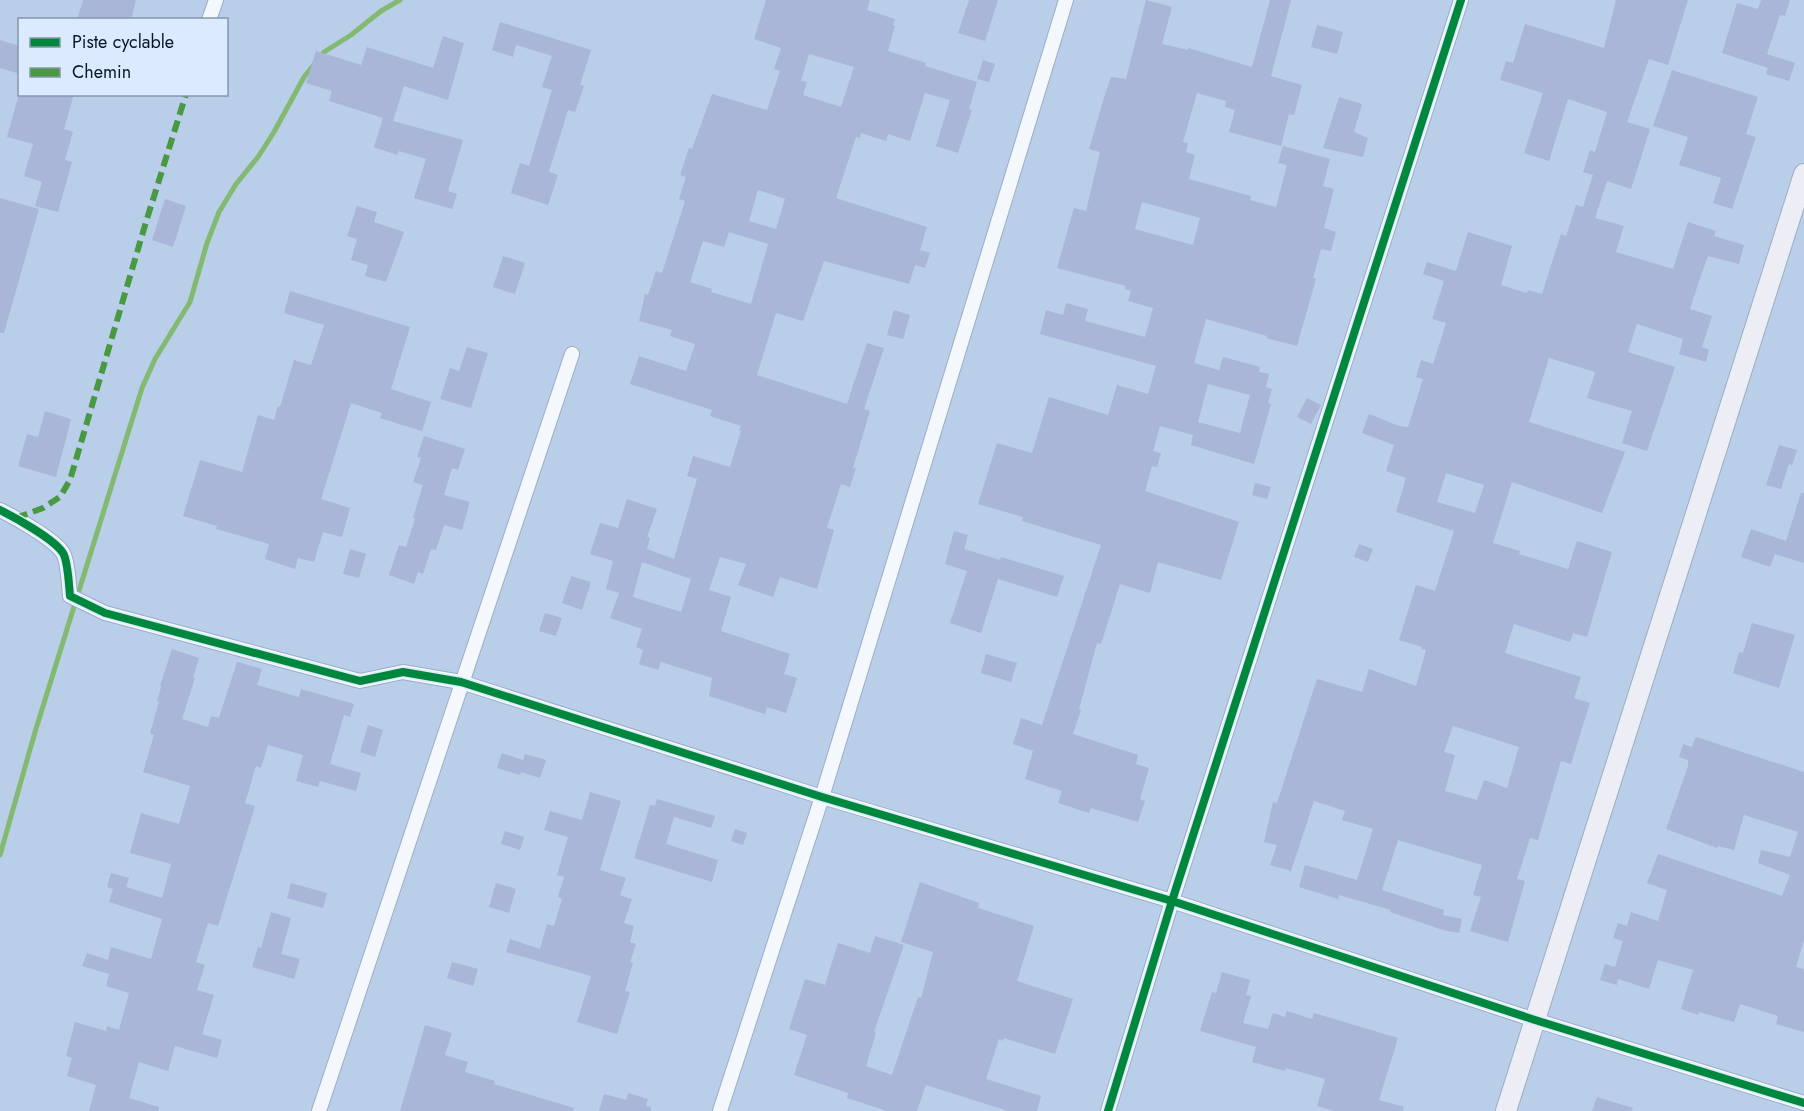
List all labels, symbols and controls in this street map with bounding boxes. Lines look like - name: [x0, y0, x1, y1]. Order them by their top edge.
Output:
- legend: [18, 18, 228, 96]
- text: Piste cyclable: [72, 29, 174, 55]
- text: Chemin: [72, 59, 131, 85]

